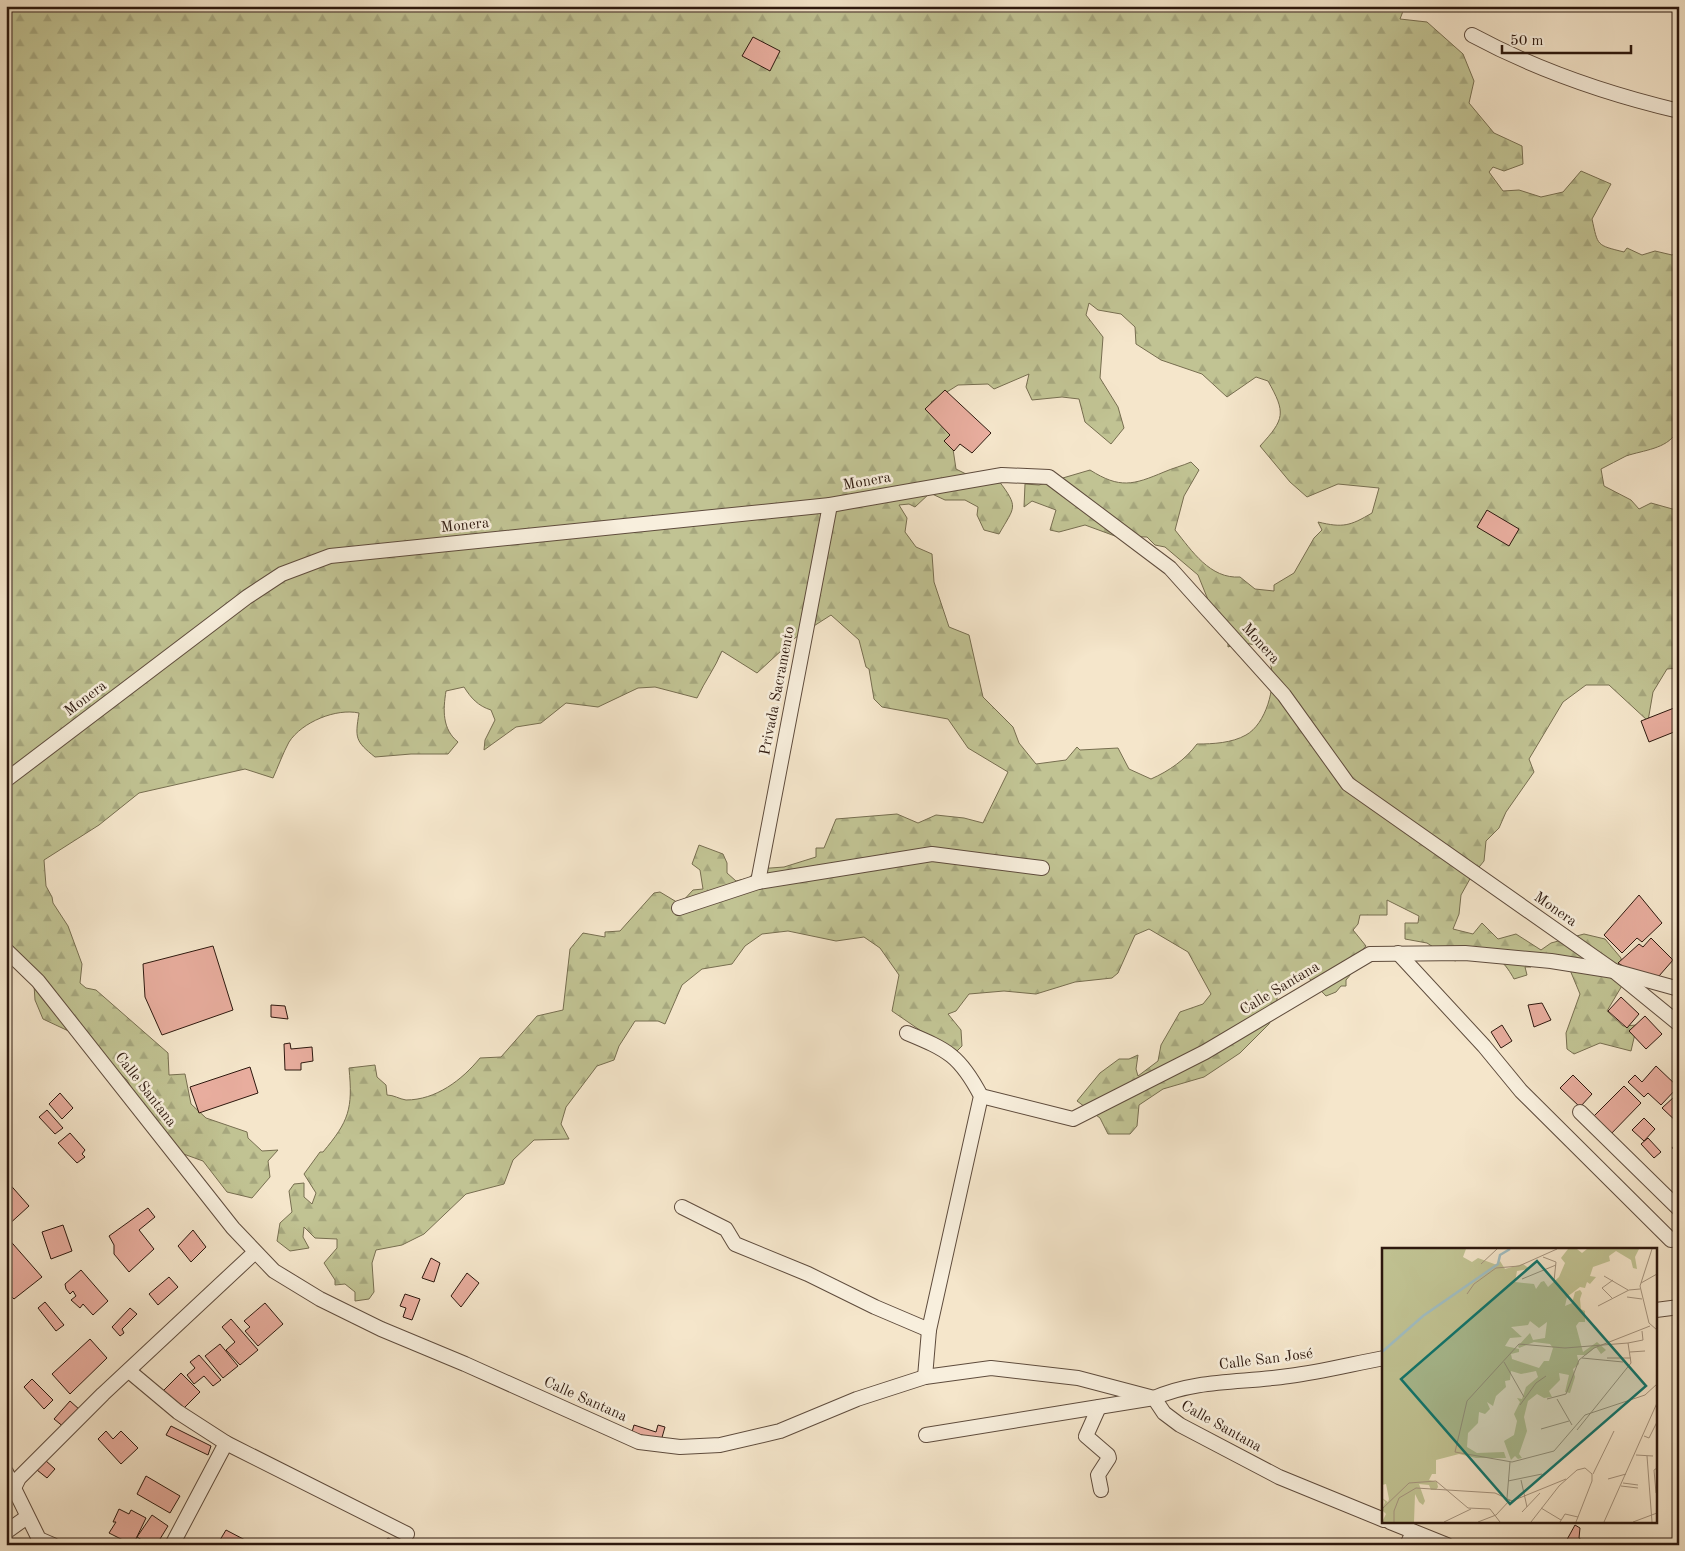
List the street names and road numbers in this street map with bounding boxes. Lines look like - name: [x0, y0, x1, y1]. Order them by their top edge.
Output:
- street label: Monera: [842, 470, 893, 494]
- street label: Monera: [440, 516, 491, 536]
- street label: Monera: [1238, 621, 1282, 668]
- street label: Privada Sacramento: [758, 625, 798, 757]
- street label: Monera: [62, 678, 110, 720]
- street label: Monera: [1531, 890, 1580, 930]
- street label: Calle Santana: [1238, 959, 1323, 1019]
- street label: Calle Santana: [111, 1050, 179, 1130]
- street label: Calle San José: [1218, 1347, 1314, 1373]
- street label: Calle Santana: [541, 1375, 630, 1425]
- street label: Calle Santana: [1178, 1399, 1264, 1456]

